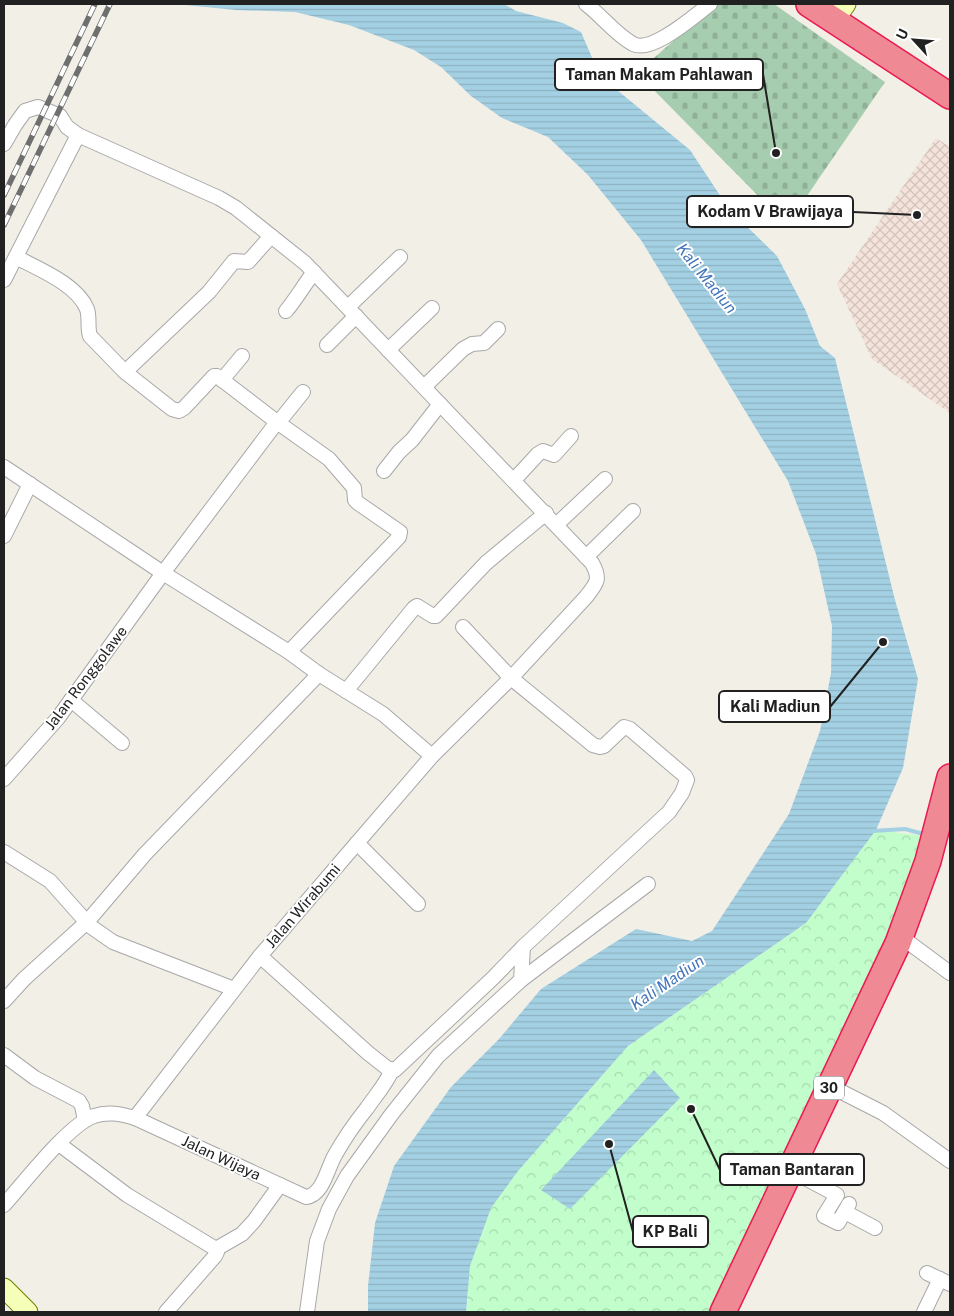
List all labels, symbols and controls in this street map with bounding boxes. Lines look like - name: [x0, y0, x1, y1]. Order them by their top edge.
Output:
- north arrow: [889, 15, 939, 65]
- text: U: [893, 26, 912, 42]
- callout: Taman Makam Pahlawan: [555, 59, 763, 90]
- text: Taman Makam Pahlawan: [565, 65, 753, 84]
- callout: Kodam V Brawijaya: [687, 196, 853, 227]
- text: Kodam V Brawijaya: [697, 202, 843, 221]
- water label: Kali Madiun: [673, 239, 741, 317]
- street label: Jalan Ronggolawe: [41, 622, 130, 733]
- callout: Kali Madiun: [719, 691, 830, 722]
- text: Kali Madiun: [730, 697, 820, 716]
- street label: Jalan Wirabumi: [262, 860, 344, 951]
- water label: Kali Madiun: [627, 951, 708, 1014]
- road number: 30: [814, 1076, 844, 1100]
- street label: Jalan Wijaya: [179, 1132, 263, 1183]
- callout: Taman Bantaran: [720, 1154, 864, 1185]
- text: Taman Bantaran: [730, 1160, 854, 1179]
- callout: KP Bali: [633, 1216, 708, 1247]
- text: KP Bali: [643, 1222, 698, 1241]

